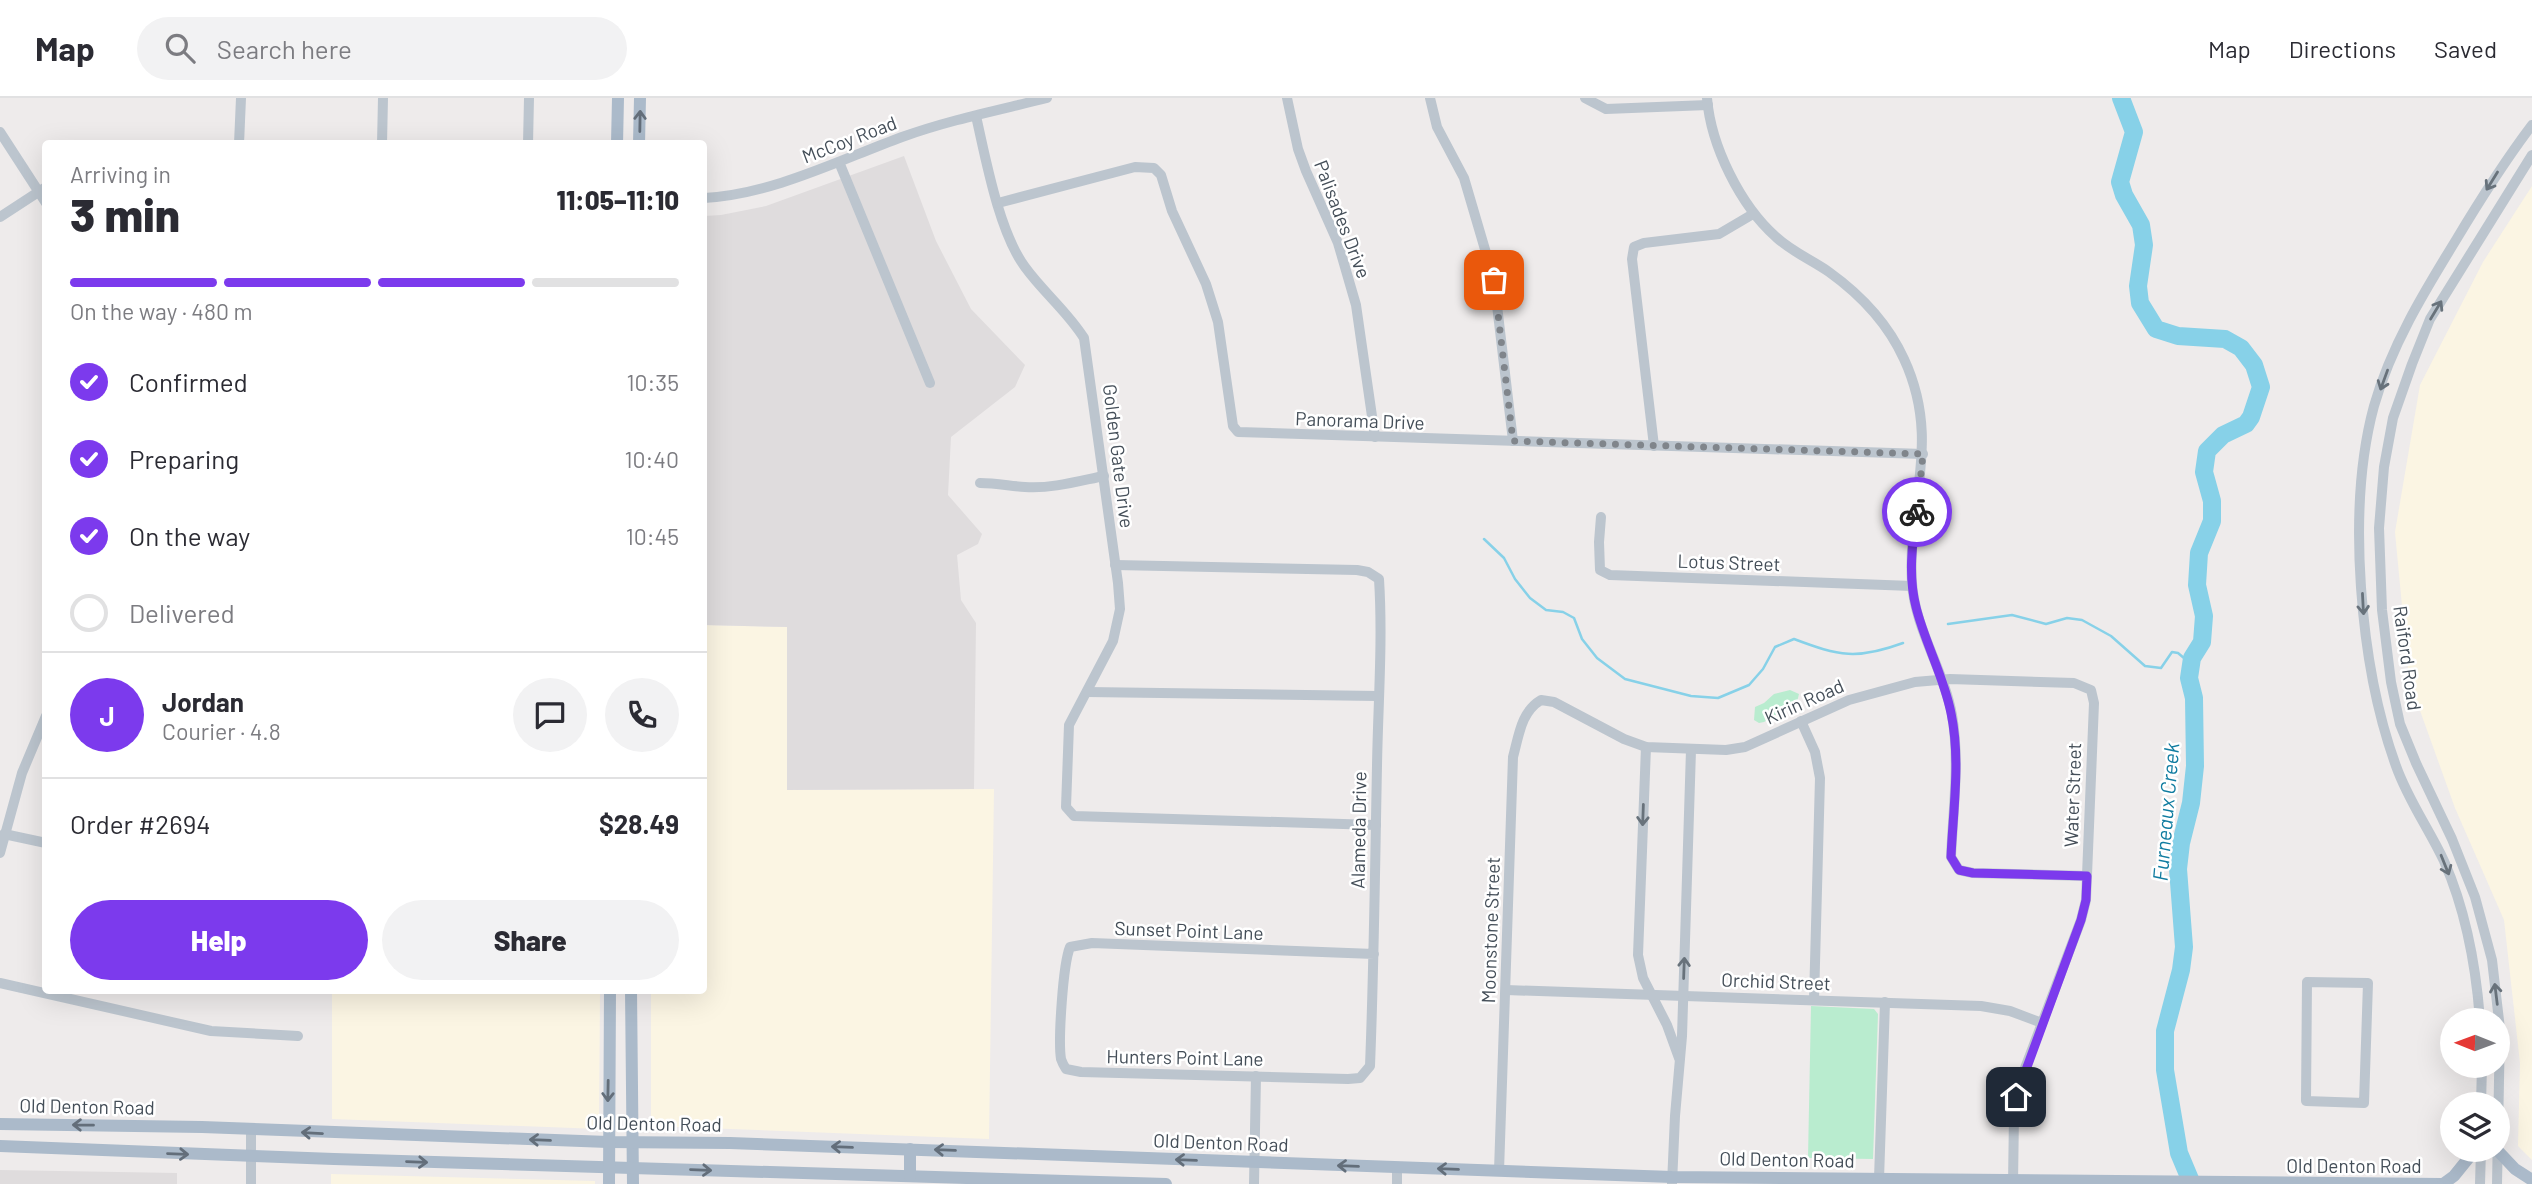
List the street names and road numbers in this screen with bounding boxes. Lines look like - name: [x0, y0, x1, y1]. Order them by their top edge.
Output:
- street label: McCoy Road: [798, 110, 900, 168]
- street label: Palisades Drive: [1310, 157, 1376, 281]
- street label: Golden Gate Drive: [1099, 383, 1139, 529]
- street label: Panorama Drive: [1295, 406, 1425, 434]
- street label: Lotus Street: [1677, 549, 1781, 575]
- street label: Raiford Road: [2389, 604, 2427, 712]
- street label: Kirin Road: [1761, 673, 1847, 729]
- street label: Water Street: [2059, 742, 2085, 848]
- street label: Alameda Drive: [1345, 771, 1371, 889]
- street label: Moonstone Street: [1476, 856, 1504, 1004]
- street label: Sunset Point Lane: [1114, 916, 1264, 944]
- street label: Orchid Street: [1721, 968, 1831, 994]
- street label: Hunters Point Lane: [1106, 1044, 1264, 1070]
- street label: Old Denton Road: [19, 1093, 155, 1119]
- street label: Old Denton Road: [586, 1110, 722, 1136]
- street label: Old Denton Road: [1153, 1128, 1289, 1156]
- street label: Old Denton Road: [1719, 1146, 1855, 1172]
- street label: Old Denton Road: [2286, 1154, 2422, 1177]

